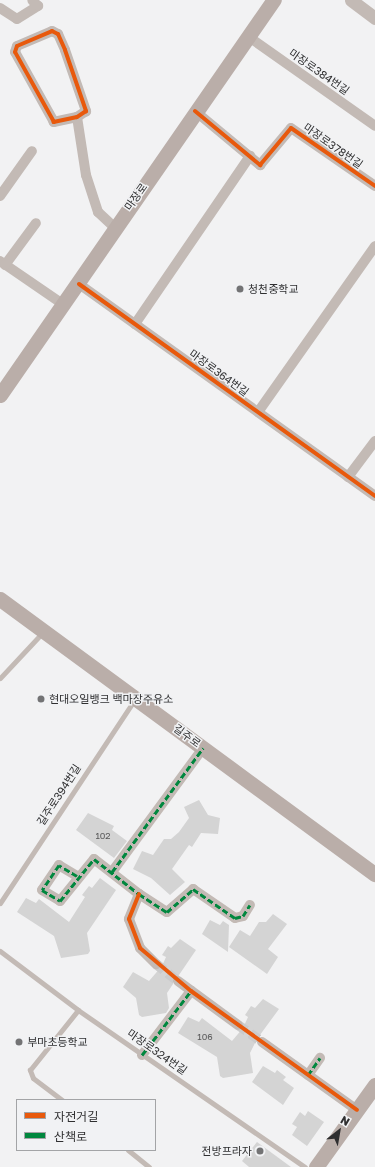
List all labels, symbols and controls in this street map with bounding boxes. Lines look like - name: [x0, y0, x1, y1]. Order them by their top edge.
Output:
- street label: 마장로384번길: [286, 46, 352, 98]
- street label: 마장로378번길: [301, 121, 365, 171]
- street label: 마장로: [122, 181, 150, 213]
- place label: 청천중학교: [248, 282, 299, 296]
- marker: 청천중학교: [235, 284, 245, 294]
- street label: 마장로364번길: [187, 347, 251, 399]
- place label: 현대오일뱅크 백마장주유소: [49, 692, 173, 706]
- marker: 현대오일뱅크 백마장주유소: [36, 694, 46, 704]
- street label: 길주로: [171, 722, 203, 750]
- street label: 길주로394번길: [34, 762, 84, 828]
- house number: 102: [95, 831, 111, 841]
- street label: 마장로324번길: [124, 1026, 190, 1078]
- house number: 106: [197, 1032, 213, 1042]
- place label: 부마초등학교: [27, 1035, 88, 1049]
- marker: 부마초등학교: [14, 1037, 24, 1047]
- legend: [16, 1099, 156, 1151]
- text: 자전거길: [54, 1109, 98, 1124]
- north arrow: [319, 1111, 359, 1151]
- text: N: [339, 1113, 352, 1128]
- text: 산책로: [54, 1129, 87, 1144]
- place label: 전방프라자: [201, 1144, 252, 1158]
- marker: 전방프라자: [255, 1146, 265, 1156]

